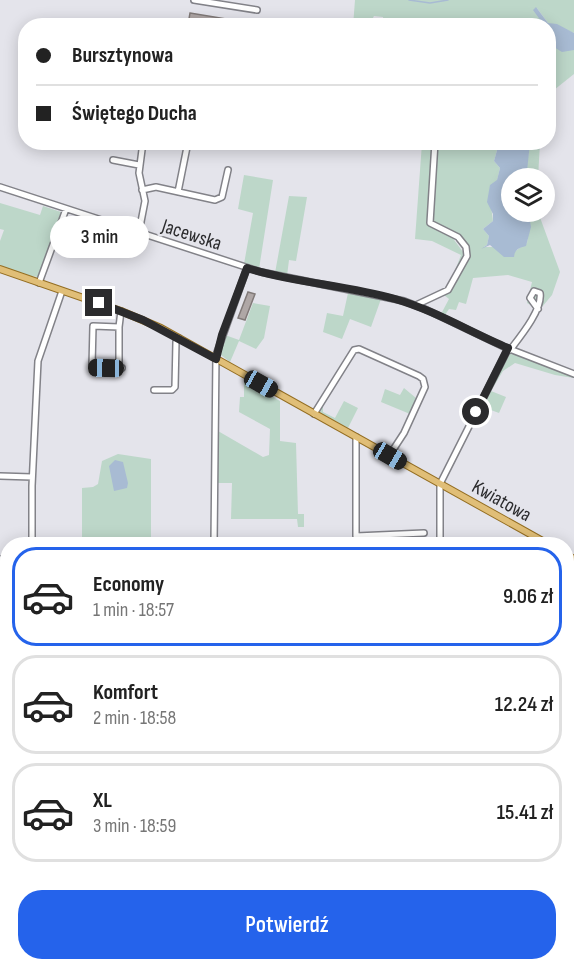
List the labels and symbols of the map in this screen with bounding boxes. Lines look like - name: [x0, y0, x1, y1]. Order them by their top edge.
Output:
- street label: Jacewska: [158, 214, 225, 256]
- callout: 3 min: [50, 216, 148, 258]
- route end: [85, 289, 112, 316]
- car: [88, 359, 124, 377]
- car: [241, 367, 281, 401]
- route start: [462, 398, 489, 425]
- car: [370, 439, 410, 473]
- street label: Kwiatowa: [468, 475, 535, 527]

